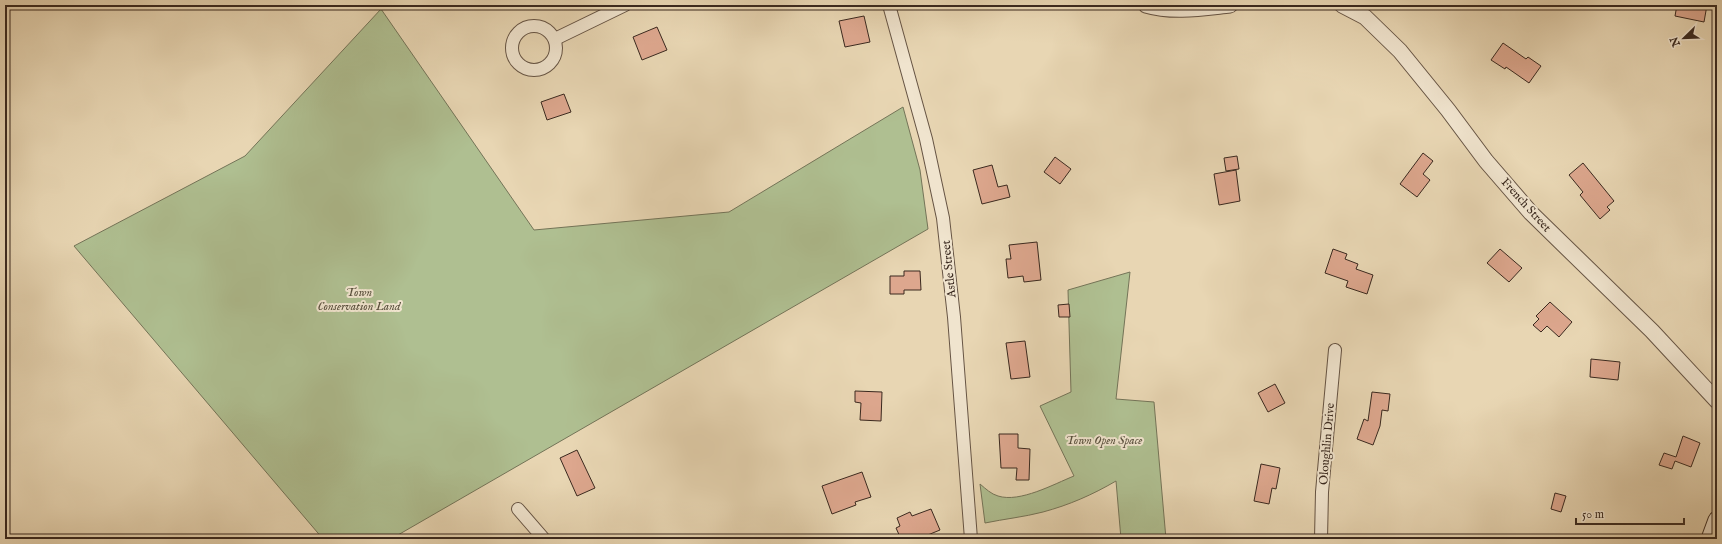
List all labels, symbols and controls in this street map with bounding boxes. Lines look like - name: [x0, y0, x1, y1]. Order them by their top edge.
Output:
- north arrow: [1664, 18, 1704, 58]
- text: N: [1667, 34, 1684, 50]
- street label: French Street: [1498, 175, 1554, 235]
- street label: Astle Street: [939, 240, 960, 299]
- park label: Town Conservation Land: [318, 285, 402, 314]
- street label: Oloughlin Drive: [1316, 402, 1338, 486]
- park label: Town Open Space: [1066, 433, 1142, 448]
- scale bar: [1576, 500, 1684, 526]
- text: 50 m: [1582, 507, 1604, 522]

